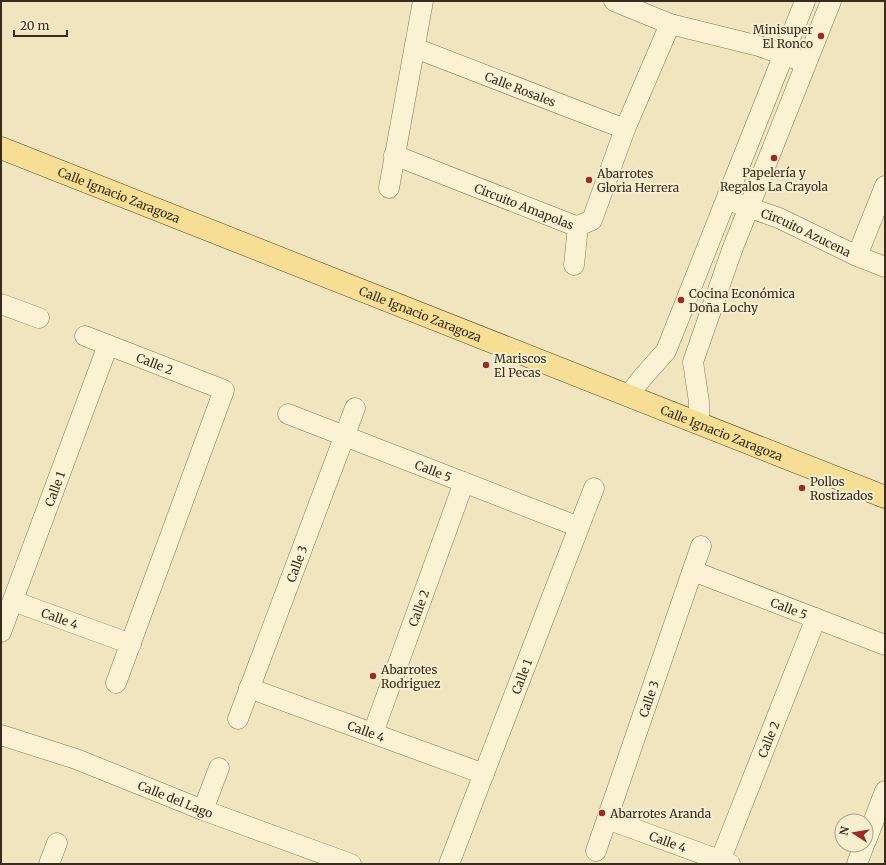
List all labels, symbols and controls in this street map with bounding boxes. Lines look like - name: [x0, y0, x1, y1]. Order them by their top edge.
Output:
- scale bar: [14, 12, 67, 38]
- text: 20 m: [20, 18, 49, 33]
- place label: Minisuper El Ronco: [753, 22, 814, 51]
- marker: Minisuper El Ronco: [816, 31, 826, 41]
- street label: Calle Rosales: [483, 68, 558, 109]
- marker: Papelería y Regalos La Crayola: [769, 153, 779, 163]
- street label: Calle Ignacio Zaragoza: [56, 164, 183, 226]
- place label: Papelería y Regalos La Crayola: [720, 165, 829, 194]
- place label: Abarrotes Gloria Herrera: [596, 166, 680, 195]
- marker: Abarrotes Gloria Herrera: [584, 175, 594, 185]
- street label: Circuito Amapolas: [472, 180, 576, 232]
- street label: Circuito Azucena: [759, 205, 854, 260]
- street label: Calle Ignacio Zaragoza: [357, 283, 484, 345]
- place label: Cocina Económica Doña Lochy: [689, 286, 796, 315]
- marker: Cocina Económica Doña Lochy: [676, 295, 686, 305]
- street label: Calle 2: [134, 349, 175, 377]
- place label: Mariscos El Pecas: [494, 351, 546, 380]
- marker: Mariscos El Pecas: [481, 360, 491, 370]
- street label: Calle Ignacio Zaragoza: [659, 402, 786, 464]
- street label: Calle 5: [413, 457, 454, 484]
- street label: Calle 1: [41, 468, 68, 508]
- place label: Pollos Rostizados: [810, 474, 873, 503]
- marker: Pollos Rostizados: [797, 483, 807, 493]
- street label: Calle 3: [283, 543, 310, 584]
- street label: Calle 2: [405, 587, 432, 628]
- street label: Calle 5: [769, 594, 810, 622]
- street label: Calle 4: [39, 604, 81, 632]
- street label: Calle 1: [508, 656, 535, 696]
- place label: Abarrotes Rodriguez: [380, 662, 441, 691]
- marker: Abarrotes Rodriguez: [368, 671, 378, 681]
- street label: Calle 3: [635, 678, 662, 719]
- street label: Calle 4: [346, 717, 388, 745]
- street label: Calle 2: [754, 719, 782, 760]
- street label: Calle del Lago: [136, 777, 215, 821]
- place label: Abarrotes Aranda: [609, 806, 712, 821]
- marker: Abarrotes Aranda: [597, 808, 607, 818]
- north arrow: [834, 813, 874, 853]
- text: N: [836, 825, 852, 837]
- street label: Calle 4: [647, 828, 689, 855]

